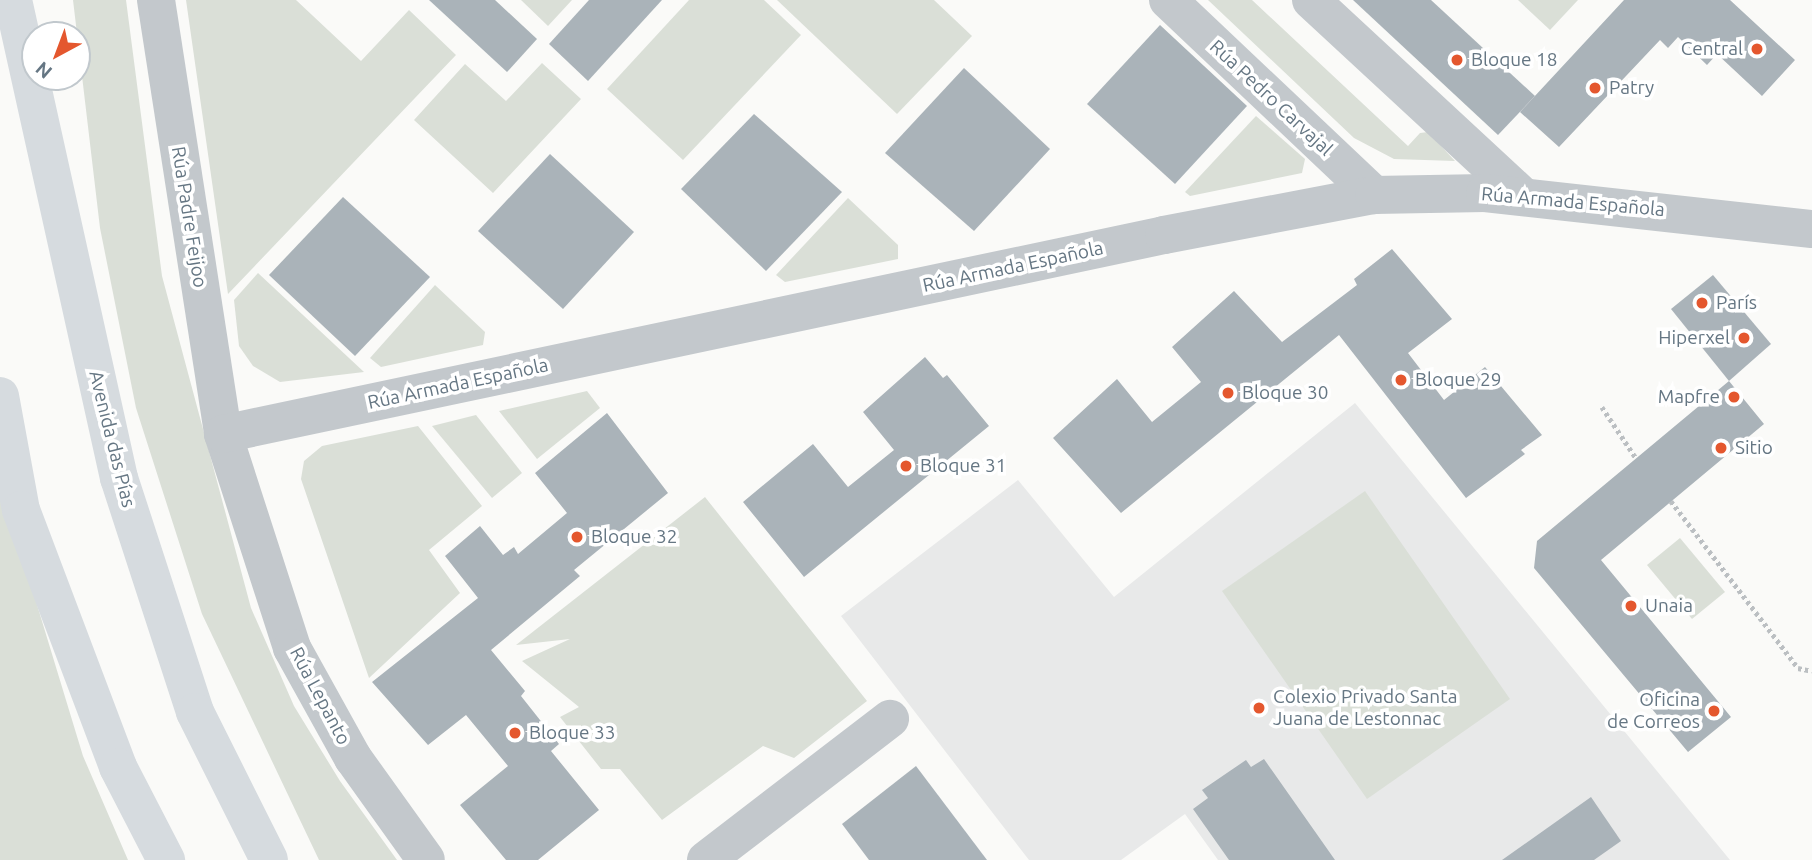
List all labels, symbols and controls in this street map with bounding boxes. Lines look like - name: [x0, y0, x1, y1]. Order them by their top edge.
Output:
- north arrow: [21, 21, 91, 91]
- street label: Rúa Pedro Carvajal: [1205, 35, 1337, 161]
- place label: Central: [1681, 38, 1743, 60]
- marker: Central: [1749, 41, 1765, 57]
- place label: Bloque 18: [1471, 49, 1557, 71]
- marker: Bloque 18: [1449, 52, 1465, 68]
- text: N: [31, 57, 56, 83]
- place label: Patry: [1609, 77, 1654, 99]
- marker: Patry: [1587, 80, 1603, 96]
- street label: Rúa Padre Feijoo: [167, 145, 211, 289]
- street label: Rúa Armada Española: [1480, 183, 1666, 221]
- street label: Rúa Armada Española: [921, 237, 1105, 297]
- place label: París: [1716, 292, 1757, 314]
- marker: París: [1694, 295, 1710, 311]
- place label: Hiperxel: [1658, 327, 1730, 349]
- marker: Hiperxel: [1736, 330, 1752, 346]
- street label: Rúa Armada Española: [366, 354, 550, 414]
- street label: Avenida das Pías: [84, 368, 140, 510]
- place label: Bloque 29: [1415, 369, 1501, 391]
- marker: Bloque 29: [1393, 372, 1409, 388]
- place label: Bloque 30: [1242, 382, 1328, 404]
- marker: Bloque 30: [1220, 385, 1236, 401]
- place label: Mapfre: [1658, 386, 1720, 408]
- marker: Mapfre: [1726, 389, 1742, 405]
- place label: Sitio: [1735, 437, 1773, 459]
- marker: Sitio: [1713, 440, 1729, 456]
- place label: Bloque 31: [920, 455, 1006, 477]
- marker: Bloque 31: [898, 458, 914, 474]
- place label: Bloque 32: [591, 526, 677, 548]
- marker: Bloque 32: [569, 529, 585, 545]
- place label: Unaia: [1645, 595, 1693, 617]
- marker: Unaia: [1623, 598, 1639, 614]
- street label: Rúa Lepanto: [285, 643, 355, 749]
- place label: Colexio Privado Santa Juana de Lestonnac: [1273, 686, 1457, 730]
- place label: Oficina de Correos: [1607, 689, 1700, 733]
- marker: Colexio Privado Santa Juana de Lestonnac: [1251, 700, 1267, 716]
- marker: Oficina de Correos: [1706, 703, 1722, 719]
- place label: Bloque 33: [529, 722, 615, 744]
- marker: Bloque 33: [507, 725, 523, 741]

